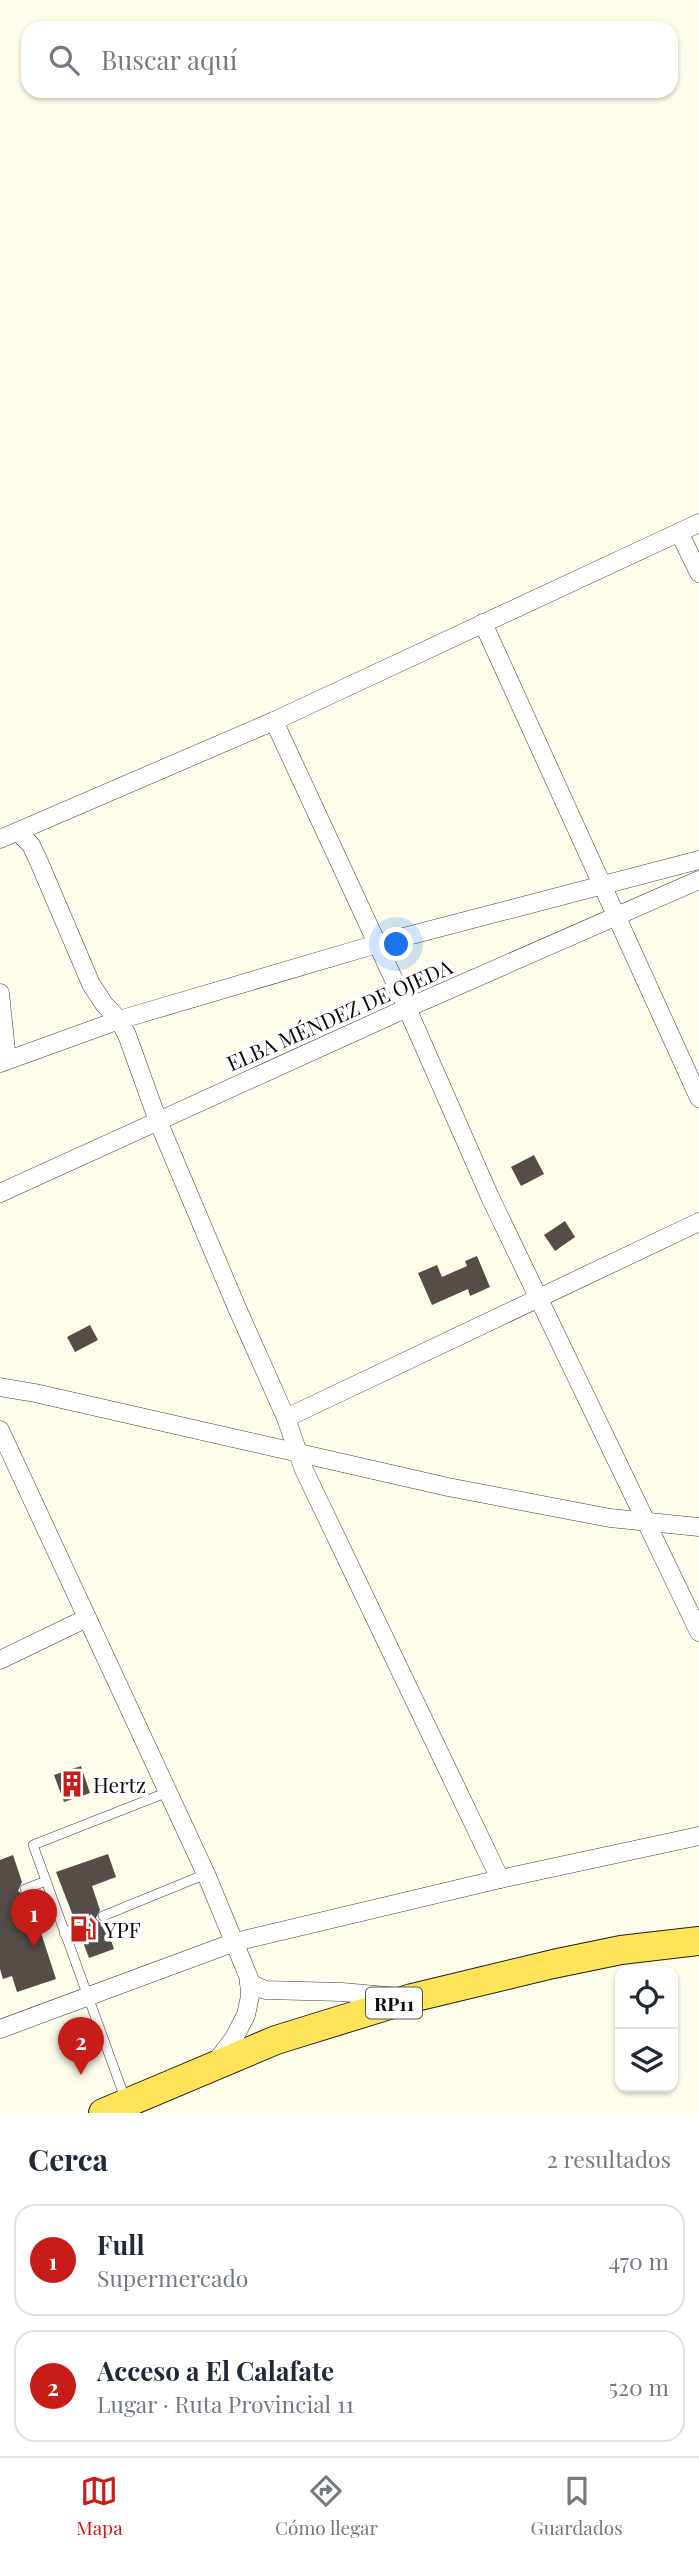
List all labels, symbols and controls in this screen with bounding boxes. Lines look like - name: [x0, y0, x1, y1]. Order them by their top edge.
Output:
- search box: [21, 21, 678, 98]
- icon: search: [45, 41, 83, 79]
- text: Buscar aquí: [101, 42, 237, 77]
- your location: [379, 927, 413, 961]
- street label: ELBA MÉNDEZ DE OJEDA: [222, 951, 457, 1076]
- building icon: Hertz: [57, 1769, 87, 1799]
- place label: Hertz: [93, 1770, 146, 1798]
- pin: 1: [11, 1889, 57, 1947]
- fuel station icon: YPF: [68, 1914, 98, 1944]
- place label: YPF: [103, 1915, 141, 1943]
- map controls: [615, 1966, 678, 2092]
- button: locate: [615, 1966, 678, 2029]
- road number: RP11: [366, 1988, 422, 2019]
- pin: 2: [58, 2017, 104, 2075]
- button: layers: [615, 2029, 678, 2092]
- text: Cerca: [28, 2139, 108, 2179]
- text: 2 resultados: [547, 2143, 671, 2174]
- text: Full: [97, 2227, 144, 2262]
- text: 1: [49, 2245, 57, 2276]
- text: 470 m: [609, 2245, 669, 2276]
- text: Supermercado: [97, 2262, 248, 2293]
- text: Acceso a El Calafate: [97, 2353, 334, 2388]
- text: 2: [47, 2371, 59, 2402]
- text: 520 m: [608, 2371, 669, 2402]
- text: Lugar · Ruta Provincial 11: [97, 2388, 354, 2419]
- tab: Mapa: [76, 2472, 123, 2540]
- tab: Cómo llegar: [275, 2472, 378, 2540]
- tab: Guardados: [530, 2472, 623, 2540]

